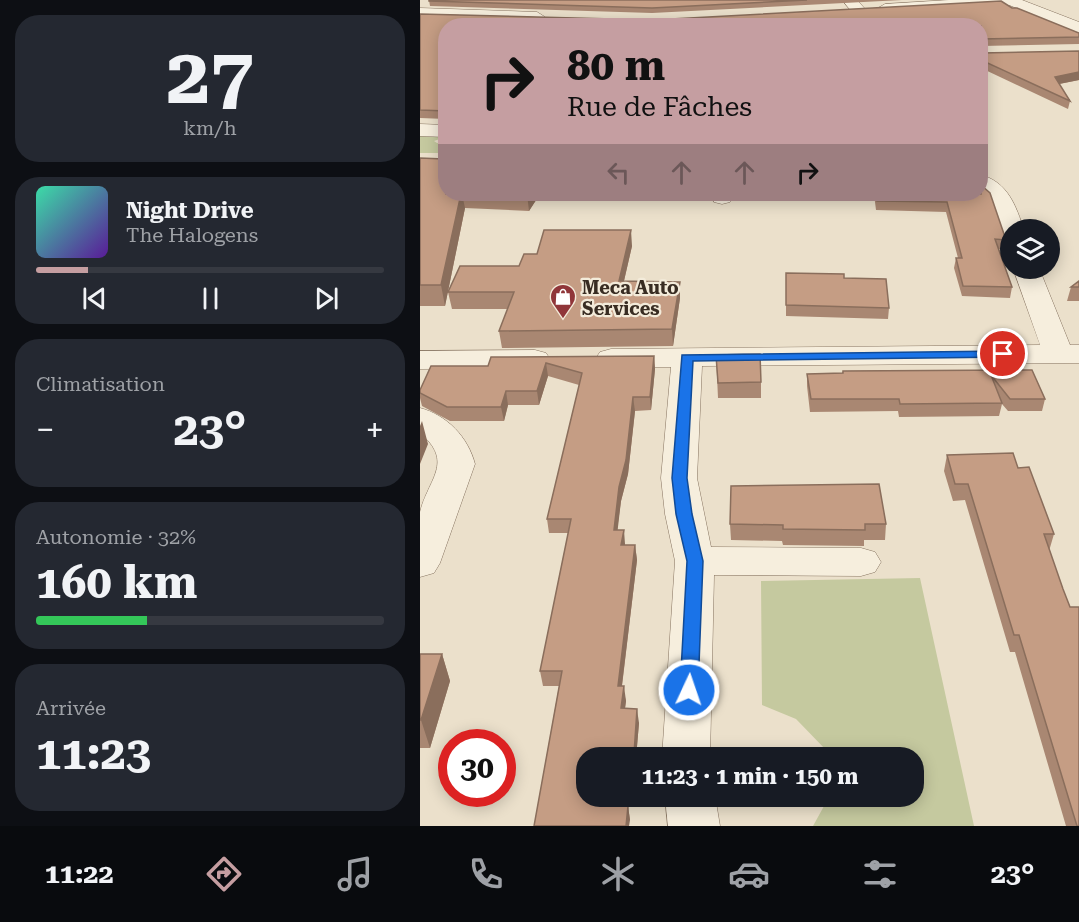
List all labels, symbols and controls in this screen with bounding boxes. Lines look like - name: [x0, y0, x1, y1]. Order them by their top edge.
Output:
- text: 27: [166, 31, 254, 122]
- text: 80 m: [567, 41, 665, 90]
- icon: right: [468, 42, 546, 120]
- text: Rue de Fâches: [567, 91, 752, 123]
- text: km/h: [183, 116, 237, 140]
- icon: left: [602, 156, 635, 189]
- icon: ahead: [665, 156, 698, 189]
- icon: ahead: [728, 156, 761, 189]
- icon: right: [791, 156, 824, 189]
- text: Night Drive: [126, 198, 254, 223]
- map controls: [1000, 219, 1060, 279]
- button: layers: [1000, 219, 1060, 279]
- text: The Halogens: [126, 223, 258, 247]
- place label: Meca Auto Services: [582, 277, 679, 319]
- icon: previous: [78, 282, 111, 315]
- icon: pause: [194, 282, 227, 315]
- icon: next: [310, 282, 343, 315]
- shop icon: Meca Auto Services: [548, 282, 578, 320]
- pin: [977, 328, 1028, 379]
- icon: arrive: [986, 337, 1019, 370]
- text: Climatisation: [36, 372, 165, 396]
- text: 23°: [174, 403, 246, 456]
- text: −: [36, 410, 54, 449]
- text: +: [366, 410, 384, 449]
- text: Autonomie · 32%: [36, 525, 196, 549]
- text: 160 km: [36, 556, 197, 609]
- position arrow: [657, 658, 721, 722]
- text: Arrivée: [36, 696, 106, 720]
- text: 11:23: [36, 727, 151, 780]
- speed limit sign: 30: [438, 729, 516, 807]
- text: 11:23 · 1 min · 150 m: [641, 764, 859, 789]
- icon: directions: [203, 853, 245, 895]
- icon: music: [334, 853, 376, 895]
- icon: phone: [465, 853, 507, 895]
- icon: climate: [597, 853, 639, 895]
- icon: car: [728, 853, 770, 895]
- icon: filters: [859, 853, 901, 895]
- text: 11:22: [45, 858, 114, 890]
- text: 23°: [991, 858, 1034, 890]

